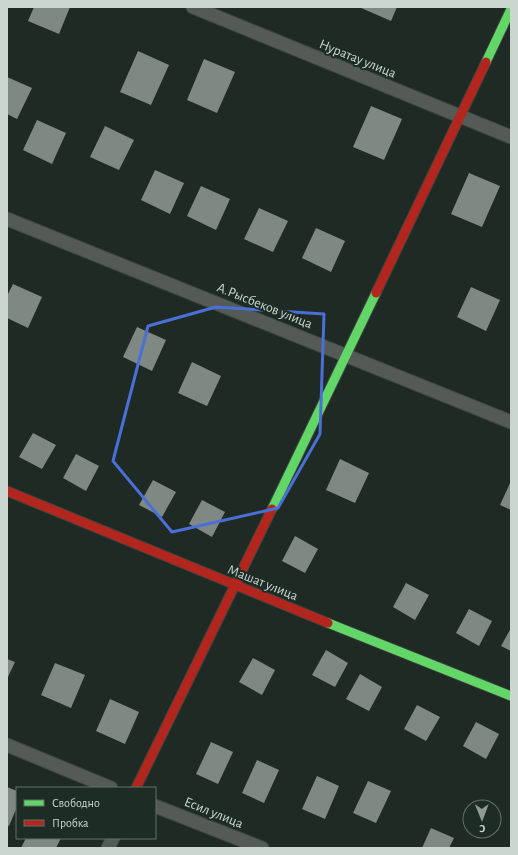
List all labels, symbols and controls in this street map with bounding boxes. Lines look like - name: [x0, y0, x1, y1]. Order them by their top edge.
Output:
- street label: Нуратау улица: [317, 37, 399, 81]
- street label: А.Рысбеков улица: [215, 280, 315, 332]
- street label: Машат улица: [225, 562, 300, 604]
- legend: [16, 787, 156, 839]
- street label: Есил улица: [182, 795, 246, 831]
- text: Свободно: [52, 797, 100, 809]
- north arrow: [462, 799, 502, 839]
- text: Пробка: [52, 817, 89, 829]
- text: С: [479, 823, 485, 834]

